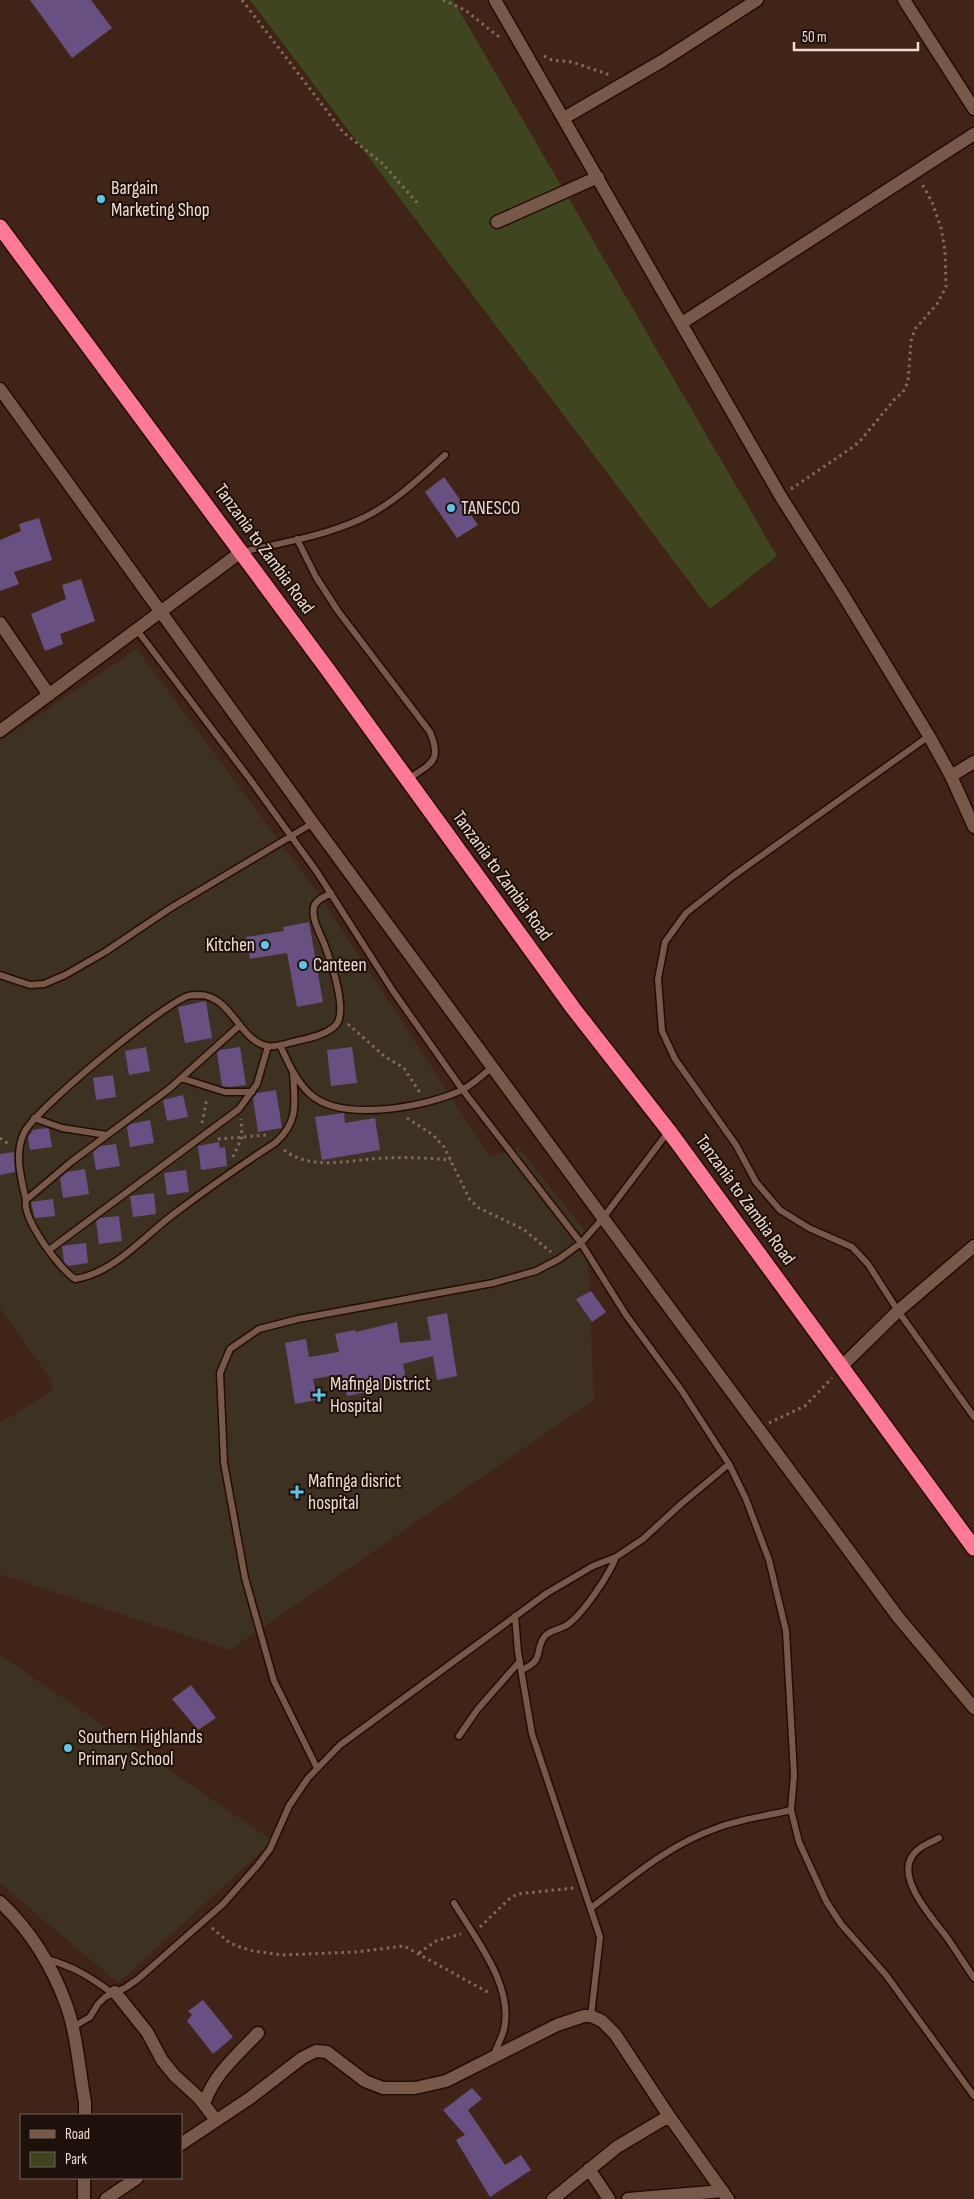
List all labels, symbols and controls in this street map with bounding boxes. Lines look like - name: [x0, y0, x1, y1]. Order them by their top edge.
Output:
- scale bar: [794, 20, 918, 52]
- text: 50 m: [802, 28, 827, 47]
- place label: Bargain Marketing Shop: [111, 177, 210, 222]
- marker: Bargain Marketing Shop: [95, 193, 107, 205]
- street label: Tanzania to Zambia Road: [209, 480, 319, 618]
- place label: TANESCO: [461, 497, 520, 520]
- marker: TANESCO: [445, 502, 457, 514]
- street label: Tanzania to Zambia Road: [447, 807, 557, 945]
- place label: Kitchen: [206, 934, 255, 957]
- marker: Kitchen: [259, 939, 271, 951]
- place label: Canteen: [313, 954, 367, 977]
- marker: Canteen: [297, 959, 309, 971]
- street label: Tanzania to Zambia Road: [690, 1131, 800, 1269]
- place label: Mafinga District Hospital: [330, 1373, 431, 1418]
- marker: Mafinga District Hospital: [312, 1388, 326, 1402]
- place label: Mafinga disrict hospital: [308, 1470, 401, 1515]
- marker: Mafinga disrict hospital: [290, 1485, 304, 1499]
- place label: Southern Highlands Primary School: [78, 1726, 203, 1771]
- marker: Southern Highlands Primary School: [62, 1742, 74, 1754]
- legend: [20, 2114, 182, 2179]
- text: Road: [65, 2125, 90, 2144]
- text: Park: [65, 2150, 87, 2169]

